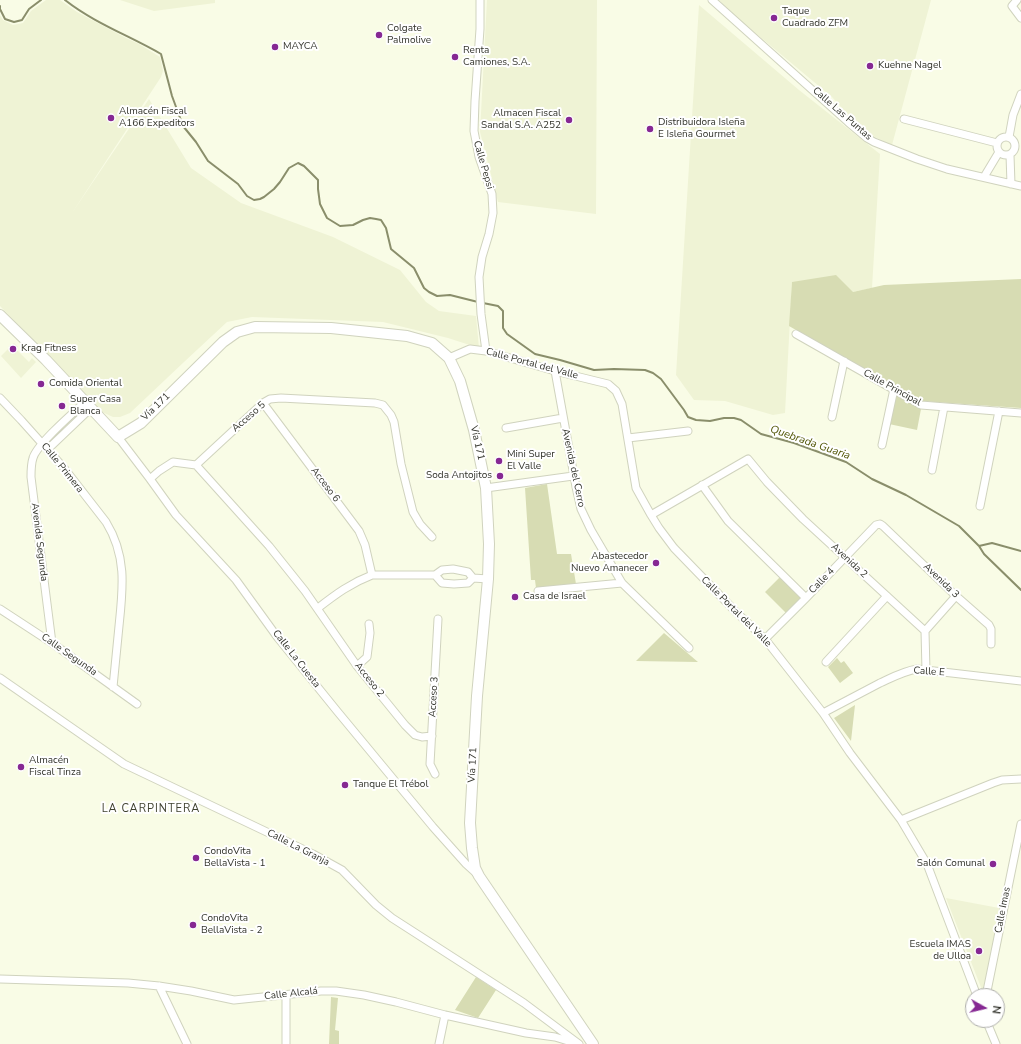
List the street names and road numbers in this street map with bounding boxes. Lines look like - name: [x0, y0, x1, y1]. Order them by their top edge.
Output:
- street label: Calle Las Puntas: [810, 85, 874, 143]
- street label: Calle Pepsi: [470, 139, 496, 191]
- street label: Calle Portal del Valle: [485, 346, 579, 382]
- street label: Calle Principal: [861, 367, 923, 409]
- street label: Vía 171: [139, 390, 173, 424]
- street label: Acceso 5: [230, 399, 268, 435]
- street label: Vía 171: [467, 425, 487, 461]
- street label: Avenida del Cerro: [559, 428, 587, 508]
- street label: Calle Primera: [38, 441, 86, 495]
- street label: Acceso 6: [308, 465, 342, 505]
- street label: Avenida Segunda: [28, 502, 50, 582]
- street label: Avenida 2: [828, 541, 870, 581]
- street label: Avenida 3: [921, 561, 961, 601]
- street label: Calle 4: [807, 565, 837, 597]
- street label: Calle Portal del Valle: [698, 574, 774, 650]
- street label: Calle La Cuesta: [270, 628, 322, 690]
- street label: Calle Segunda: [39, 631, 99, 679]
- street label: Acceso 2: [352, 660, 386, 700]
- street label: Calle E: [913, 665, 945, 679]
- street label: Acceso 3: [427, 676, 441, 718]
- street label: Vía 171: [466, 747, 480, 783]
- street label: Calle La Granja: [265, 827, 331, 869]
- street label: Calle Imas: [993, 886, 1013, 934]
- street label: Calle Alcalá: [264, 985, 318, 1003]

